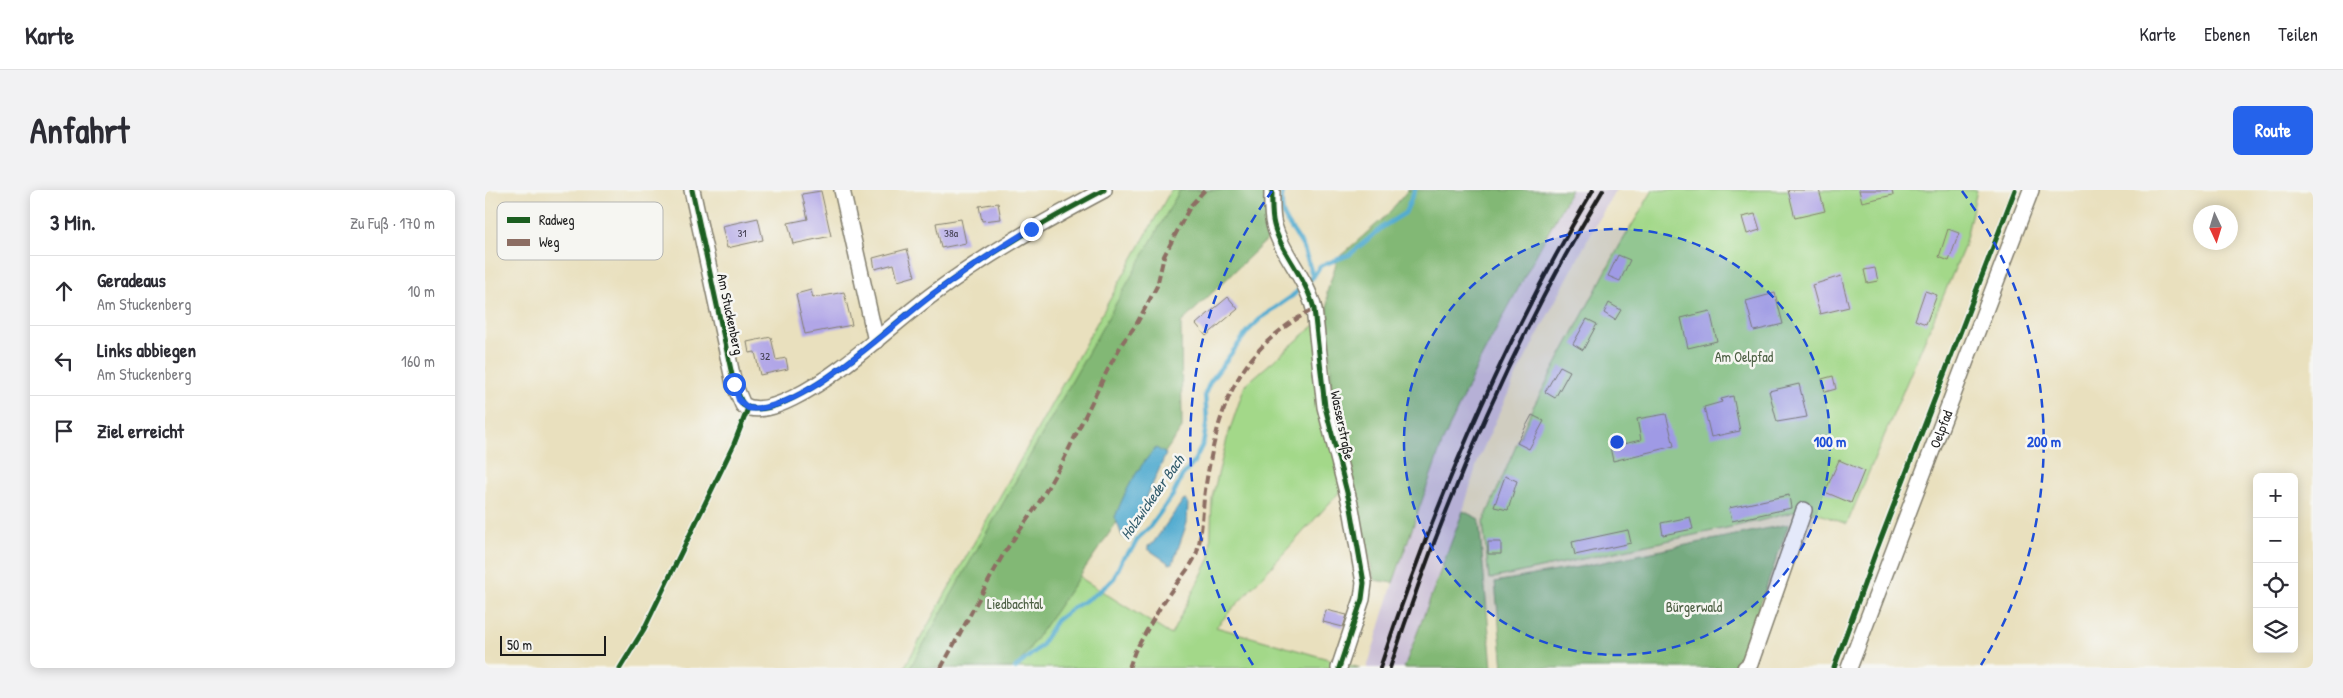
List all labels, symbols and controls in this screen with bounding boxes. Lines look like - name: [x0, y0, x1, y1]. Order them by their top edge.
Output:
- text: Karte: [25, 19, 74, 51]
- text: Karte: [2140, 22, 2176, 47]
- text: Ebenen: [2204, 22, 2250, 47]
- text: Teilen: [2278, 22, 2318, 47]
- button: Route: [2233, 106, 2313, 155]
- text: Anfahrt: [30, 107, 129, 154]
- legend: [497, 202, 663, 260]
- north arrow: [2193, 205, 2238, 250]
- text: 3 Min.: [50, 208, 95, 237]
- text: Radweg: [539, 210, 575, 230]
- text: Zu Fuß · 170 m: [350, 212, 435, 234]
- route end: [1020, 218, 1043, 241]
- house number: 31: [738, 226, 746, 240]
- house number: 38a: [944, 226, 959, 240]
- text: Weg: [539, 232, 559, 252]
- text: Geradeaus: [97, 267, 166, 293]
- street label: Am Stuckenberg: [712, 272, 749, 357]
- icon: ahead: [50, 277, 78, 305]
- text: 10 m: [407, 280, 435, 302]
- text: Am Stuckenberg: [97, 293, 191, 315]
- text: Links abbiegen: [97, 337, 196, 363]
- icon: left: [50, 347, 78, 375]
- park label: Am Oelpfad: [1715, 347, 1774, 367]
- house number: 32: [760, 349, 770, 363]
- text: 160 m: [401, 350, 435, 372]
- text: Am Stuckenberg: [97, 363, 191, 385]
- route start: [723, 373, 746, 396]
- street label: Wasserstraße: [1325, 389, 1360, 462]
- street label: Oelpfad: [1924, 407, 1956, 450]
- icon: arrive: [50, 417, 78, 445]
- text: Ziel erreicht: [97, 418, 184, 444]
- text: 100 m: [1814, 431, 1846, 452]
- text: 200 m: [2027, 431, 2061, 452]
- centre of rings: [1608, 433, 1626, 451]
- water label: Holzwickeder Bach: [1115, 449, 1190, 543]
- map controls: [2253, 473, 2298, 653]
- button: +: [2253, 473, 2298, 518]
- button: −: [2253, 518, 2298, 563]
- button: locate: [2253, 563, 2298, 608]
- park label: Liedbachtal: [987, 594, 1043, 613]
- park label: Bürgerwald: [1666, 597, 1723, 617]
- button: layers: [2253, 608, 2298, 653]
- scale bar: [500, 633, 606, 656]
- text: 50 m: [507, 635, 532, 654]

